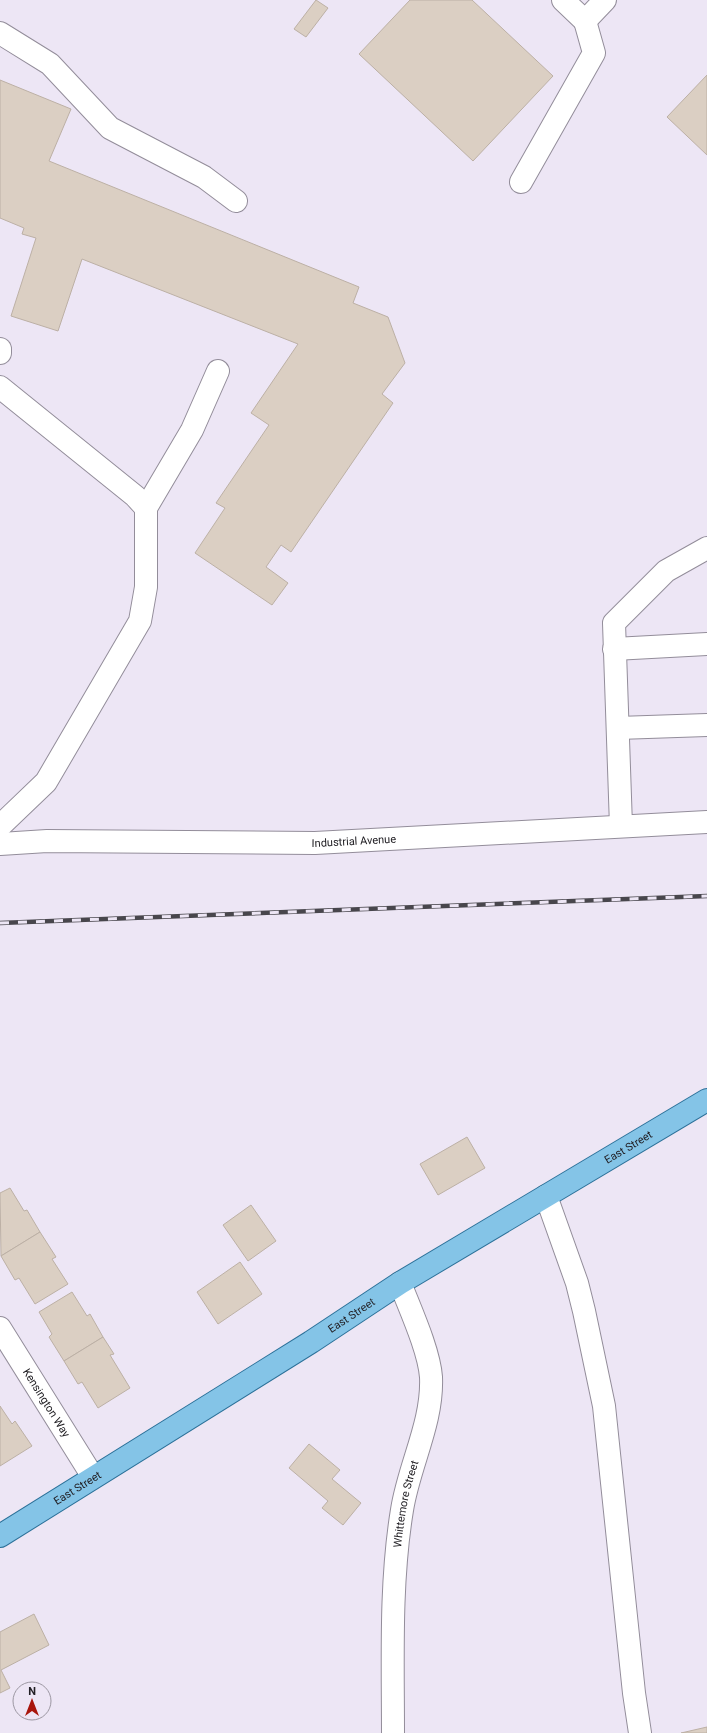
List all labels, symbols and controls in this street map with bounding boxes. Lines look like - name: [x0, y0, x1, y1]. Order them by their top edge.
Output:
- street label: Industrial Avenue: [312, 833, 397, 850]
- street label: East Street: [602, 1128, 655, 1167]
- street label: East Street: [326, 1295, 378, 1336]
- street label: Kensington Way: [20, 1366, 73, 1440]
- street label: Whittemore Street: [391, 1459, 421, 1548]
- street label: East Street: [51, 1468, 104, 1508]
- north arrow: [12, 1681, 52, 1721]
- text: N: [28, 1685, 36, 1698]

